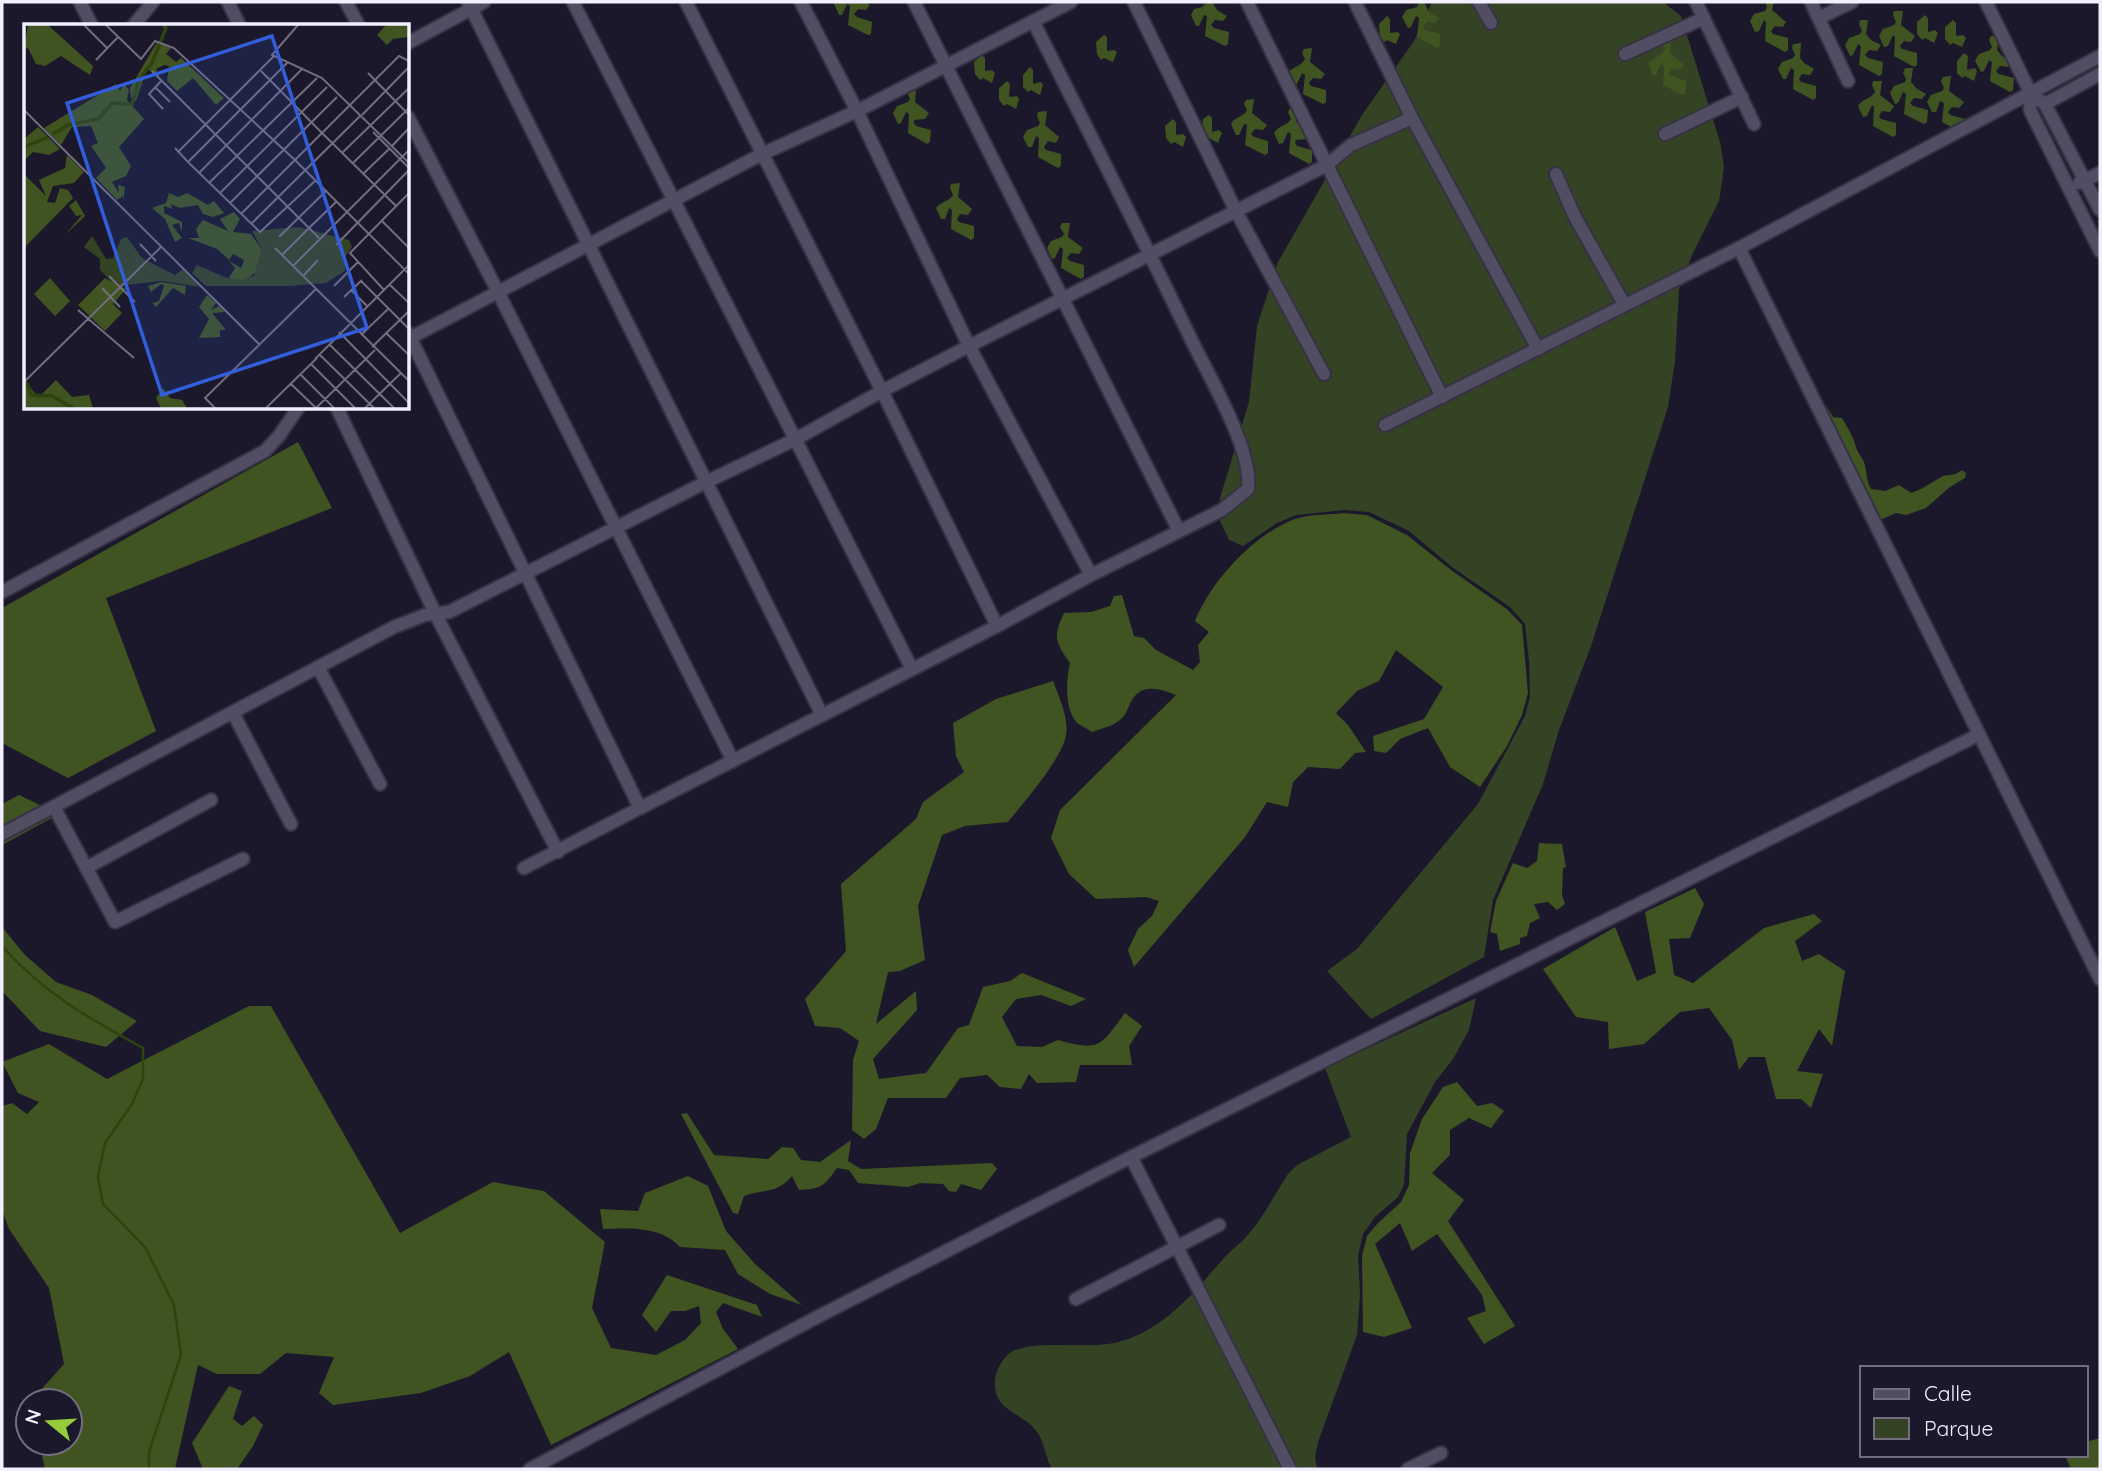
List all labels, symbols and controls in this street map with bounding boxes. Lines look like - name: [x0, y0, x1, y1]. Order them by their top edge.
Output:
- inset map: [24, 24, 410, 410]
- legend: [1860, 1366, 2088, 1457]
- text: Calle: [1924, 1380, 1972, 1406]
- north arrow: [14, 1387, 84, 1457]
- text: N: [19, 1406, 46, 1427]
- text: Parque: [1924, 1415, 1993, 1441]

